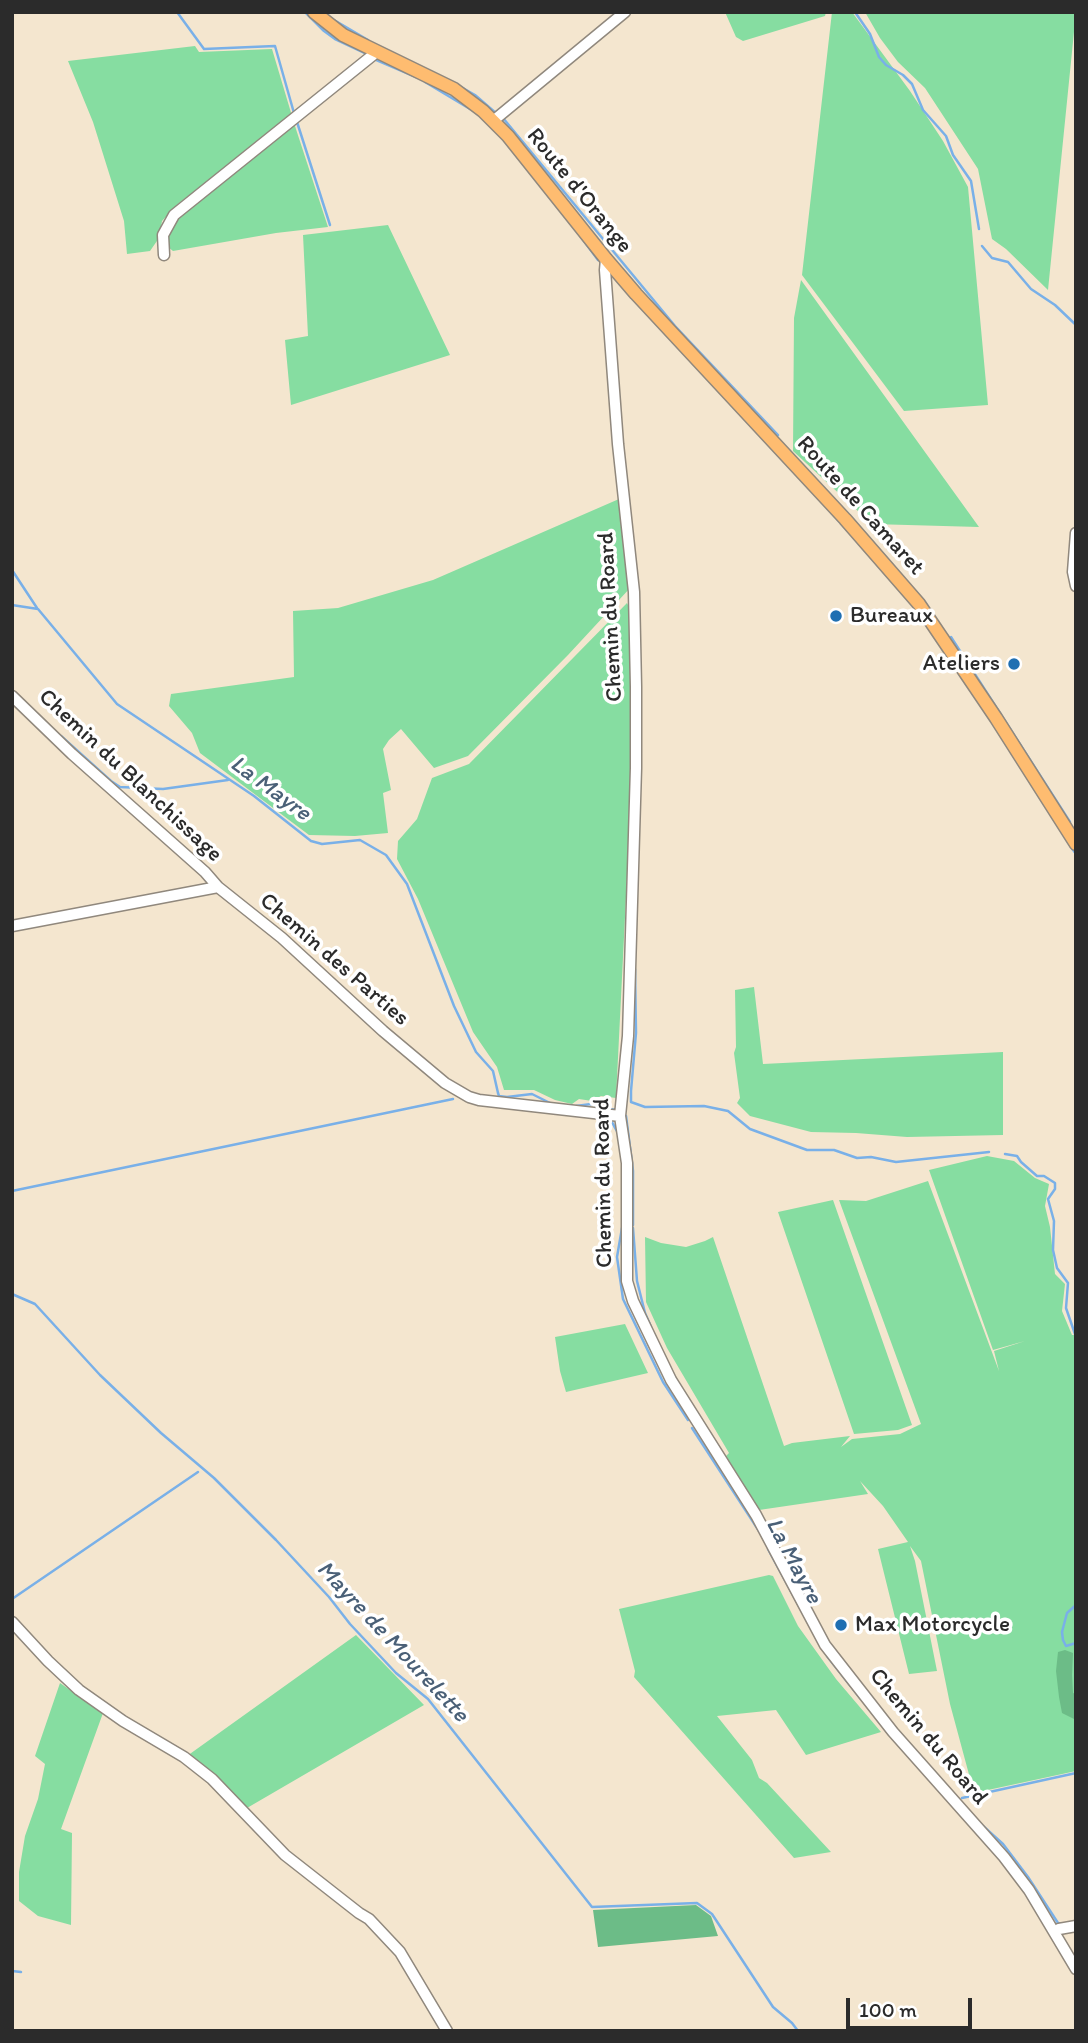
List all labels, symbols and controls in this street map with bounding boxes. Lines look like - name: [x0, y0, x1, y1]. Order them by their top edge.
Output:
- street label: Route d'Orange: [520, 123, 638, 259]
- street label: Route de Camaret: [790, 431, 930, 581]
- street label: Chemin du Roard: [593, 532, 629, 702]
- place label: Bureaux: [850, 602, 933, 630]
- marker: Bureaux: [828, 608, 844, 624]
- place label: Ateliers: [923, 650, 1000, 678]
- marker: Ateliers: [1006, 656, 1022, 672]
- street label: Chemin du Blanchissage: [32, 684, 228, 868]
- water label: La Mayre: [224, 750, 316, 828]
- street label: Chemin des Parties: [254, 888, 414, 1032]
- street label: Chemin du Roard: [589, 1098, 619, 1268]
- water label: La Mayre: [758, 1513, 828, 1609]
- water label: Mayre de Mourelette: [310, 1555, 474, 1729]
- place label: Max Motorcycle: [855, 1611, 1010, 1639]
- marker: Max Motorcycle: [833, 1617, 849, 1633]
- street label: Chemin du Roard: [863, 1663, 993, 1811]
- scale bar: [850, 1983, 976, 2027]
- text: 100 m: [859, 1997, 917, 2022]

